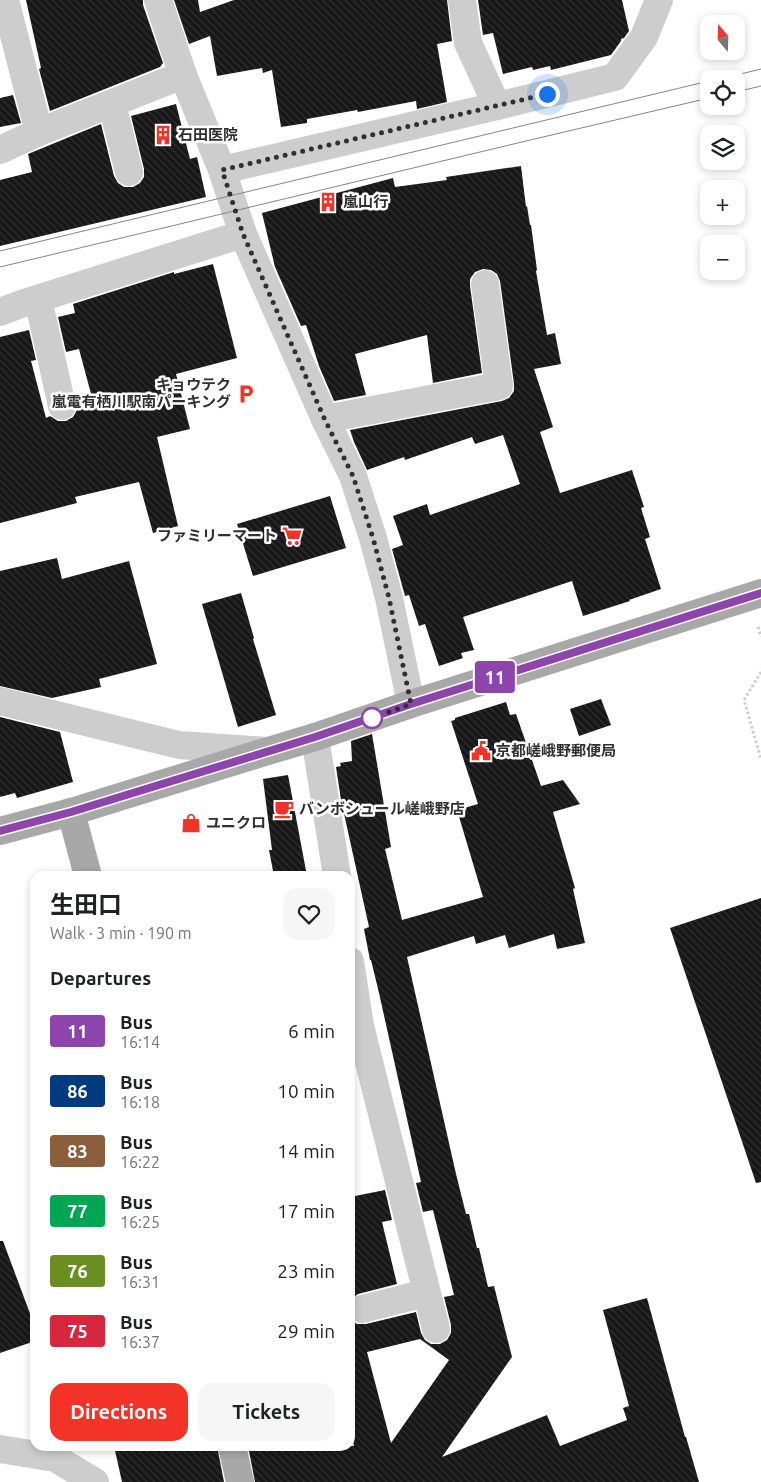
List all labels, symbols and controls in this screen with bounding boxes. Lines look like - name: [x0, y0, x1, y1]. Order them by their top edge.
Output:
- north arrow: [700, 15, 745, 60]
- map controls: [700, 15, 745, 280]
- button: locate: [700, 70, 745, 115]
- your location: [535, 82, 560, 107]
- building icon: 石田医院: [152, 124, 174, 146]
- button: layers: [700, 125, 745, 170]
- place label: 石田医院: [178, 126, 238, 143]
- button: +: [700, 180, 745, 225]
- building icon: 嵐山行: [317, 191, 339, 213]
- place label: 嵐山行: [343, 193, 388, 210]
- button: −: [700, 235, 745, 280]
- place label: キョウテク 嵐電有栖川駅南パーキング: [51, 376, 231, 410]
- parking icon: キョウテク 嵐電有栖川駅南パーキング: [235, 383, 257, 405]
- supermarket icon: ファミリーマート: [281, 525, 303, 547]
- place label: ファミリーマート: [157, 527, 277, 544]
- line badge: 11: [472, 661, 518, 693]
- text: 11: [485, 667, 505, 687]
- unlabelled marker: [361, 707, 383, 729]
- public building icon: 京都嵯峨野郵便局: [470, 740, 492, 762]
- place label: 京都嵯峨野郵便局: [496, 742, 616, 759]
- cafe icon: バンボシュール嵯峨野店: [273, 798, 295, 820]
- place label: バンボシュール嵯峨野店: [299, 800, 465, 817]
- shop icon: ユニクロ: [180, 812, 202, 834]
- place label: ユニクロ: [206, 814, 266, 831]
- button: heart: [283, 888, 335, 940]
- text: 生田口: [50, 891, 122, 918]
- text: Walk · 3 min · 190 m: [50, 924, 192, 942]
- text: Departures: [50, 967, 151, 989]
- text: Bus: [120, 1011, 153, 1033]
- text: 6 min: [288, 1020, 335, 1042]
- text: 11: [67, 1021, 88, 1041]
- text: 16:14: [120, 1033, 160, 1051]
- text: Bus: [120, 1071, 153, 1093]
- text: 10 min: [277, 1080, 335, 1102]
- text: 86: [67, 1081, 88, 1101]
- text: 16:18: [120, 1093, 160, 1111]
- text: Bus: [120, 1131, 153, 1153]
- text: 14 min: [277, 1140, 335, 1162]
- text: 83: [67, 1141, 88, 1161]
- text: 16:22: [120, 1153, 160, 1171]
- text: Bus: [120, 1191, 153, 1213]
- text: 17 min: [277, 1200, 335, 1222]
- text: 77: [67, 1201, 88, 1221]
- text: 16:25: [120, 1213, 160, 1231]
- text: Bus: [120, 1251, 153, 1273]
- text: 23 min: [277, 1260, 335, 1282]
- text: 76: [67, 1261, 88, 1281]
- text: 16:31: [120, 1273, 160, 1291]
- text: Bus: [120, 1311, 153, 1333]
- text: 29 min: [277, 1320, 335, 1342]
- text: 75: [67, 1321, 88, 1341]
- text: 16:37: [120, 1333, 160, 1351]
- button: Directions: [50, 1383, 188, 1441]
- button: Tickets: [198, 1383, 335, 1441]

